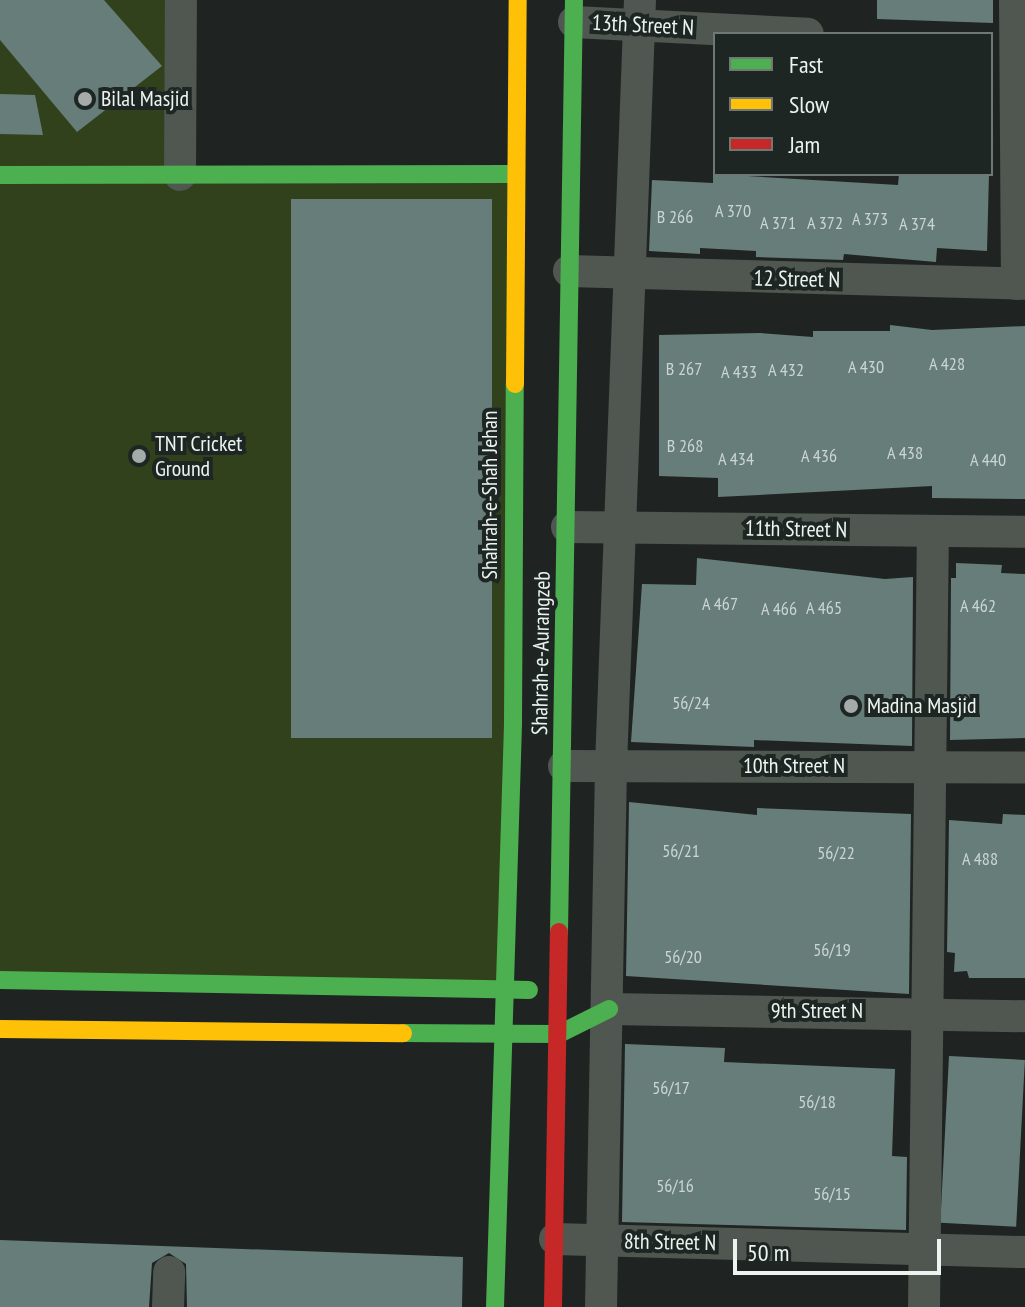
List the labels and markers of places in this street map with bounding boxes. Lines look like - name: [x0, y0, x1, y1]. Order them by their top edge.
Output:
- place label: Bilal Masjid: [101, 86, 189, 112]
- marker: Bilal Masjid: [76, 90, 94, 108]
- place label: TNT Cricket Ground: [155, 430, 243, 482]
- marker: TNT Cricket Ground: [130, 447, 148, 465]
- place label: Madina Masjid: [867, 693, 977, 719]
- marker: Madina Masjid: [842, 697, 860, 715]

